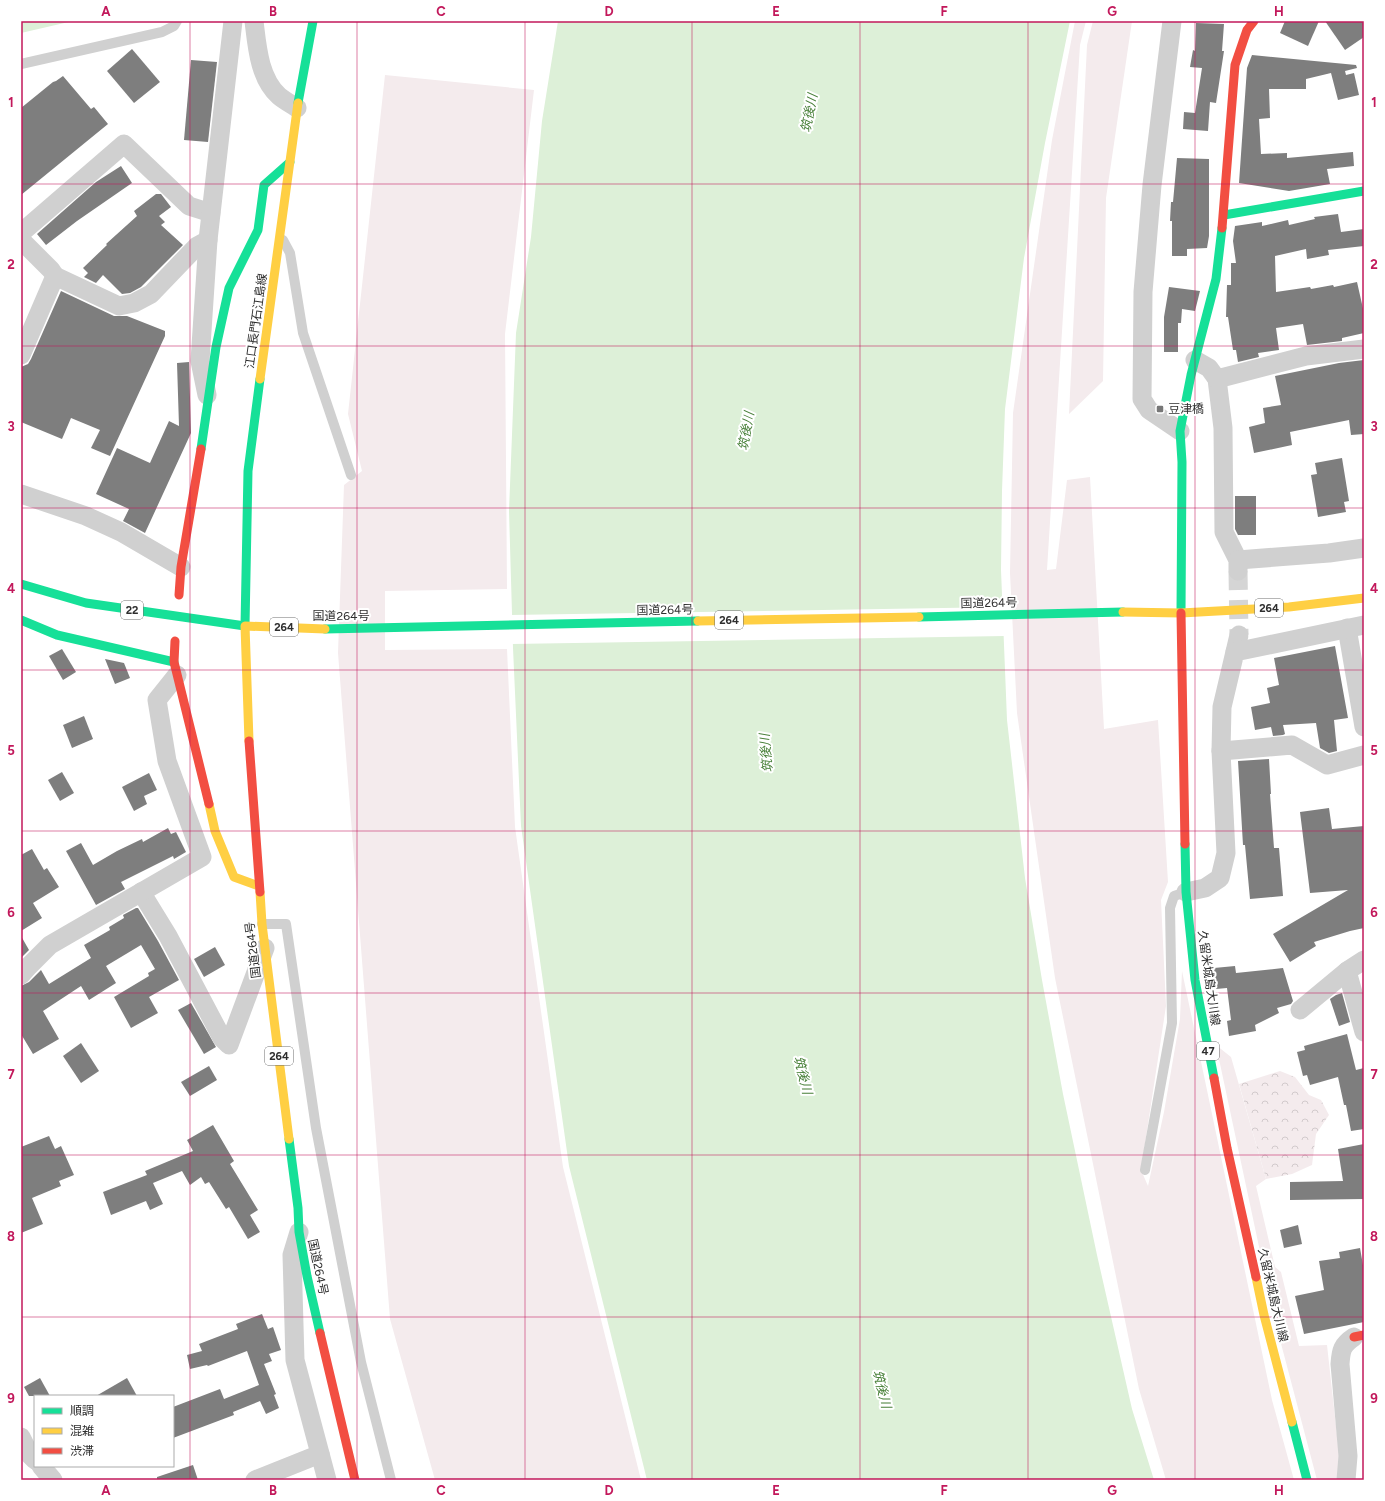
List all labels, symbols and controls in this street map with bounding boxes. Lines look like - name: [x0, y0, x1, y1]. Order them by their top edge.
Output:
- text: A: [101, 4, 111, 19]
- text: B: [269, 4, 277, 19]
- text: C: [436, 4, 446, 19]
- text: D: [604, 4, 614, 19]
- text: E: [772, 4, 780, 19]
- text: F: [940, 4, 948, 19]
- text: G: [1107, 4, 1117, 19]
- text: H: [1274, 4, 1284, 19]
- water label: 筑後川: [798, 90, 820, 134]
- text: 1: [8, 95, 14, 110]
- text: 1: [1371, 95, 1377, 110]
- text: 2: [7, 257, 15, 272]
- text: 2: [1370, 257, 1378, 272]
- street label: 江口長門石江島線: [242, 272, 270, 370]
- place label: 豆津橋: [1168, 402, 1204, 416]
- marker: 豆津橋: [1155, 404, 1165, 414]
- water label: 筑後川: [735, 409, 757, 452]
- text: 3: [7, 419, 15, 434]
- text: 3: [1370, 419, 1378, 434]
- text: 4: [7, 581, 15, 596]
- text: 4: [1370, 581, 1378, 596]
- street label: 国道264号: [960, 596, 1018, 610]
- road number: 264: [1255, 599, 1283, 617]
- road number: 22: [121, 601, 143, 619]
- street label: 国道264号: [636, 603, 694, 617]
- street label: 国道264号: [313, 609, 369, 623]
- road number: 264: [715, 611, 743, 629]
- road number: 264: [270, 618, 298, 636]
- water label: 筑後川: [757, 731, 775, 773]
- text: 5: [7, 743, 15, 758]
- text: 5: [1370, 743, 1378, 758]
- text: 6: [7, 905, 15, 920]
- text: 6: [1370, 905, 1378, 920]
- street label: 国道264号: [243, 921, 263, 979]
- street label: 久留米城島大川線: [1195, 929, 1223, 1027]
- road number: 47: [1197, 1042, 1219, 1060]
- road number: 264: [265, 1047, 293, 1065]
- water label: 筑後川: [791, 1054, 815, 1098]
- text: 7: [7, 1067, 15, 1082]
- text: 7: [1370, 1067, 1378, 1082]
- text: 8: [7, 1229, 15, 1244]
- text: 8: [1370, 1229, 1378, 1244]
- street label: 国道264号: [305, 1238, 331, 1296]
- street label: 久留米城島大川線: [1255, 1247, 1291, 1343]
- water label: 筑後川: [870, 1368, 894, 1412]
- text: 9: [7, 1391, 15, 1406]
- text: 9: [1370, 1391, 1378, 1406]
- legend: [34, 1395, 174, 1467]
- text: 順調: [70, 1404, 94, 1418]
- text: 混雑: [70, 1424, 94, 1438]
- text: 渋滞: [70, 1444, 94, 1458]
- text: A: [101, 1483, 111, 1498]
- text: B: [269, 1483, 277, 1498]
- text: C: [436, 1483, 446, 1498]
- text: D: [604, 1483, 614, 1498]
- text: E: [772, 1483, 780, 1498]
- text: F: [940, 1483, 948, 1498]
- text: G: [1107, 1483, 1117, 1498]
- text: H: [1274, 1483, 1284, 1498]

